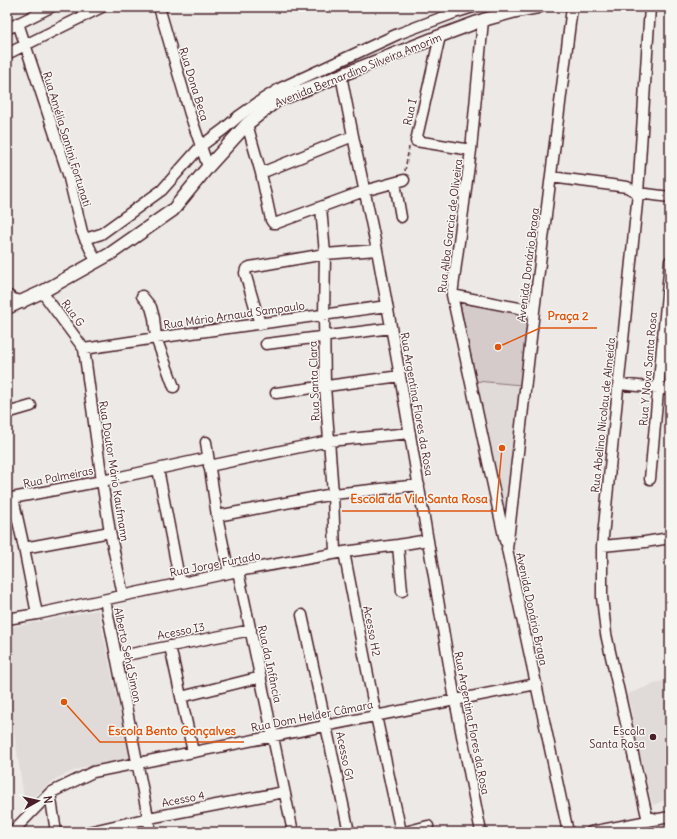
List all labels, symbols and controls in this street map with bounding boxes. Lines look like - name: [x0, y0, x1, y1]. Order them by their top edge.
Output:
- street label: Avenida Bernardino Silveira Amorim: [273, 30, 444, 110]
- street label: Rua Dona Beca: [176, 45, 212, 123]
- street label: Rua Amélia Santini Fortunati: [40, 70, 94, 208]
- street label: Rua I: [400, 97, 420, 127]
- street label: Rua Alba Garcia de Oliveira: [435, 158, 465, 294]
- street label: Avenida Donário Braga: [514, 207, 542, 323]
- street label: Rua G: [58, 297, 88, 329]
- street label: Rua Mário Arnaud Sampaulo: [163, 298, 305, 332]
- callout: Praça 2: [540, 304, 597, 328]
- text: Praça 2: [547, 308, 589, 324]
- street label: Rua Y Nova Santa Rosa: [636, 311, 660, 427]
- street label: Rua Argentina Flores da Rosa: [397, 331, 437, 477]
- street label: Rua Abelino Nicolau de Almeida: [588, 337, 618, 493]
- street label: Rua Santa Clara: [306, 341, 322, 421]
- street label: Rua Doutor Mário Kaufmann: [96, 400, 132, 542]
- street label: Rua Palmeiras: [22, 463, 94, 491]
- callout: Escola da Vila Santa Rosa: [342, 487, 496, 511]
- text: Escola da Vila Santa Rosa: [350, 491, 488, 506]
- street label: Rua Jorge Furtado: [168, 548, 262, 580]
- street label: Avenida Donário Braga: [513, 551, 551, 667]
- street label: Acesso H2: [360, 605, 384, 657]
- street label: Alberto Sehd Simon: [111, 606, 145, 704]
- street label: Acesso I3: [156, 620, 206, 642]
- street label: Rua da Infância: [255, 624, 285, 704]
- street label: Rua Argentina Flores da Rosa: [451, 650, 493, 796]
- street label: Rua Dom Helder Câmara: [250, 697, 374, 735]
- callout: Escola Bento Gonçalves: [100, 718, 244, 742]
- text: Escola Bento Gonçalves: [108, 723, 237, 739]
- place label: Escola Santa Rosa: [589, 724, 645, 751]
- street label: Acesso G1: [333, 730, 357, 782]
- marker: Escola Santa Rosa: [648, 732, 658, 742]
- north arrow: [18, 781, 58, 821]
- street label: Acesso 4: [160, 788, 206, 810]
- text: N: [40, 795, 55, 804]

